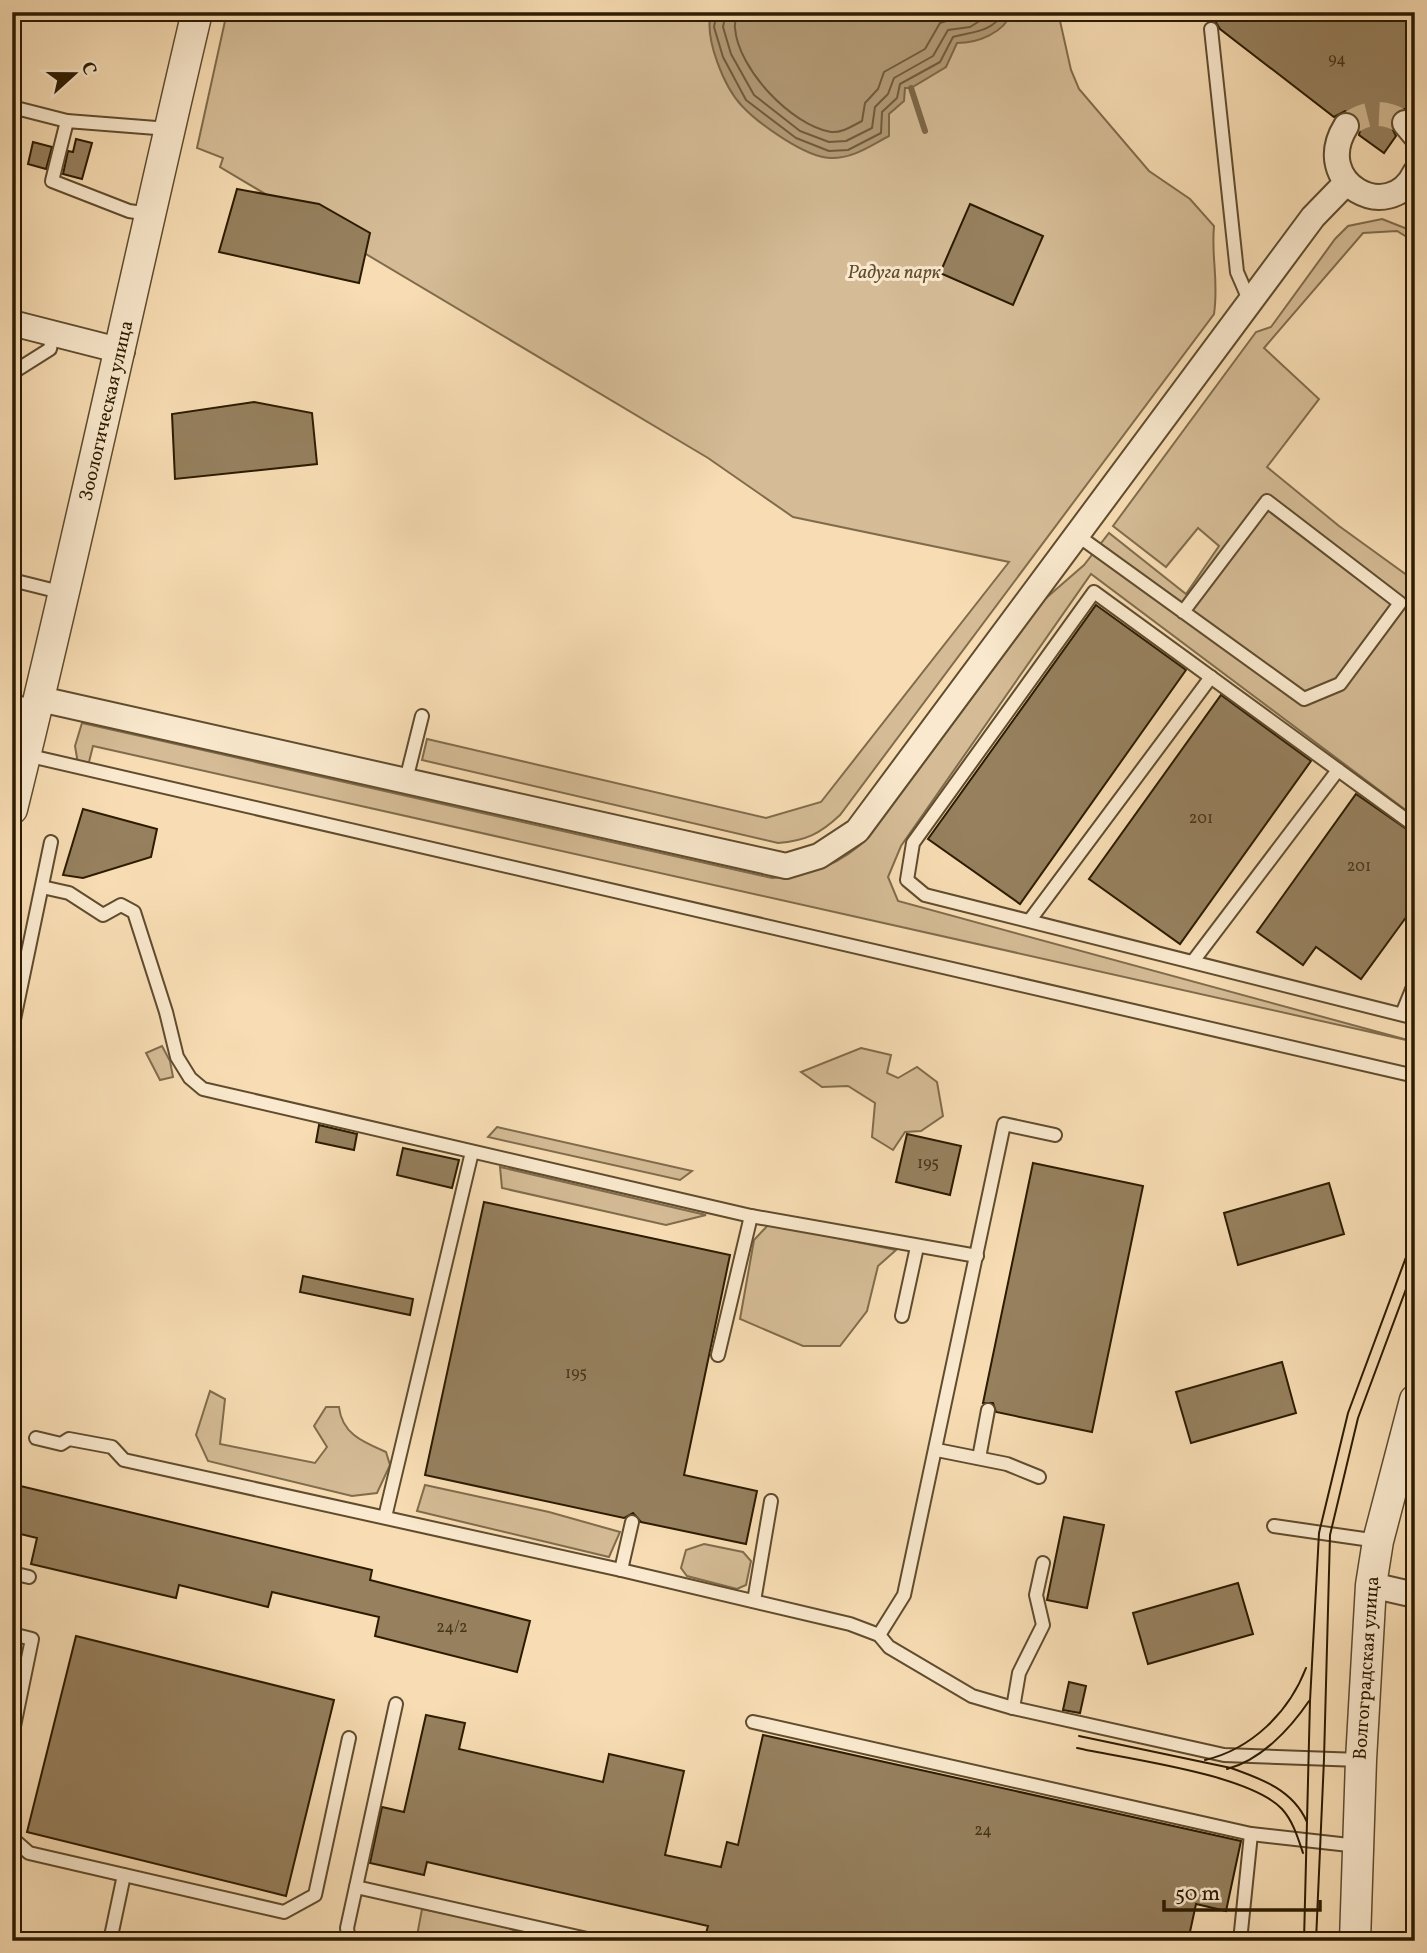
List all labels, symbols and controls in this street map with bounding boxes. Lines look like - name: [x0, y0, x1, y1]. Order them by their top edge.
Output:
- north arrow: [38, 38, 108, 108]
- house number: 94: [1328, 49, 1346, 71]
- text: С: [74, 58, 102, 79]
- park label: Радуга парк: [847, 260, 942, 286]
- street label: Зоологическая улица: [74, 318, 140, 504]
- house number: 201: [1189, 808, 1213, 830]
- house number: 201: [1347, 856, 1371, 878]
- house number: 195: [917, 1153, 939, 1175]
- house number: 195: [565, 1363, 587, 1385]
- street label: Волгоградская улица: [1348, 1575, 1386, 1761]
- house number: 24/2: [436, 1617, 468, 1639]
- house number: 24: [974, 1820, 992, 1842]
- scale bar: [1164, 1869, 1320, 1913]
- text: 50 m: [1175, 1880, 1220, 1909]

